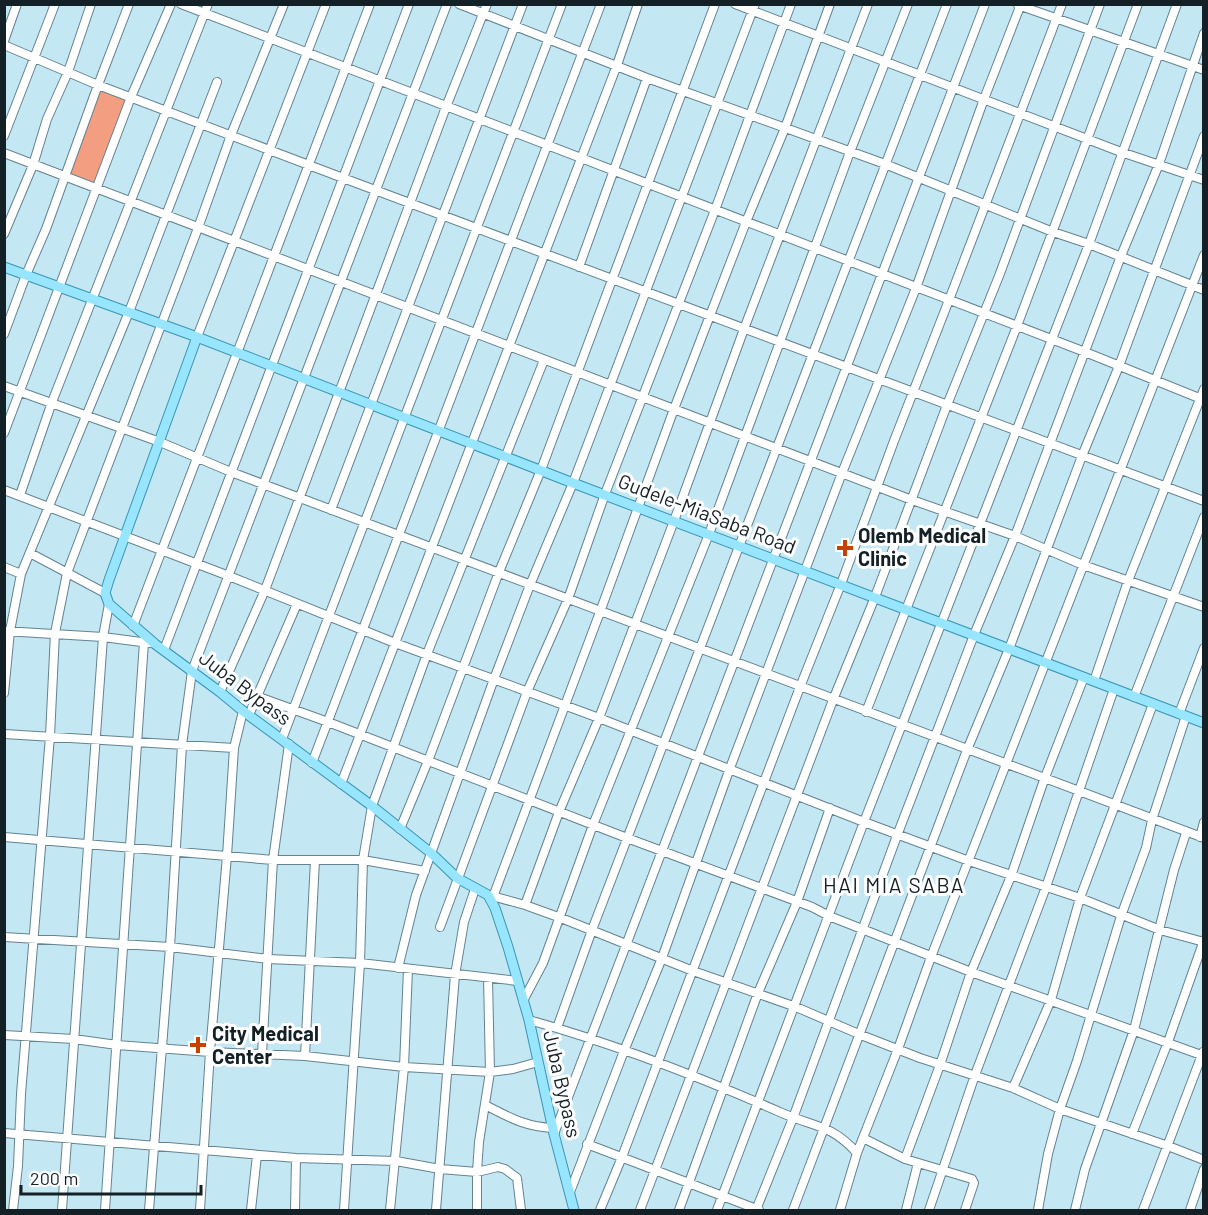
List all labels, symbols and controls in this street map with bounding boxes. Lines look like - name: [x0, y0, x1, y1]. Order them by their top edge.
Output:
- street label: Gudele-MiaSaba Road: [615, 468, 800, 558]
- place label: Olemb Medical Clinic: [858, 523, 986, 570]
- marker: Olemb Medical Clinic: [836, 539, 854, 557]
- street label: Juba Bypass: [195, 645, 296, 730]
- district label: HAI MIA SABA: [823, 872, 965, 897]
- place label: City Medical Center: [212, 1021, 319, 1068]
- street label: Juba Bypass: [539, 1028, 587, 1140]
- marker: City Medical Center: [189, 1036, 207, 1054]
- scale bar: [21, 1158, 201, 1196]
- text: 200 m: [30, 1167, 78, 1189]

